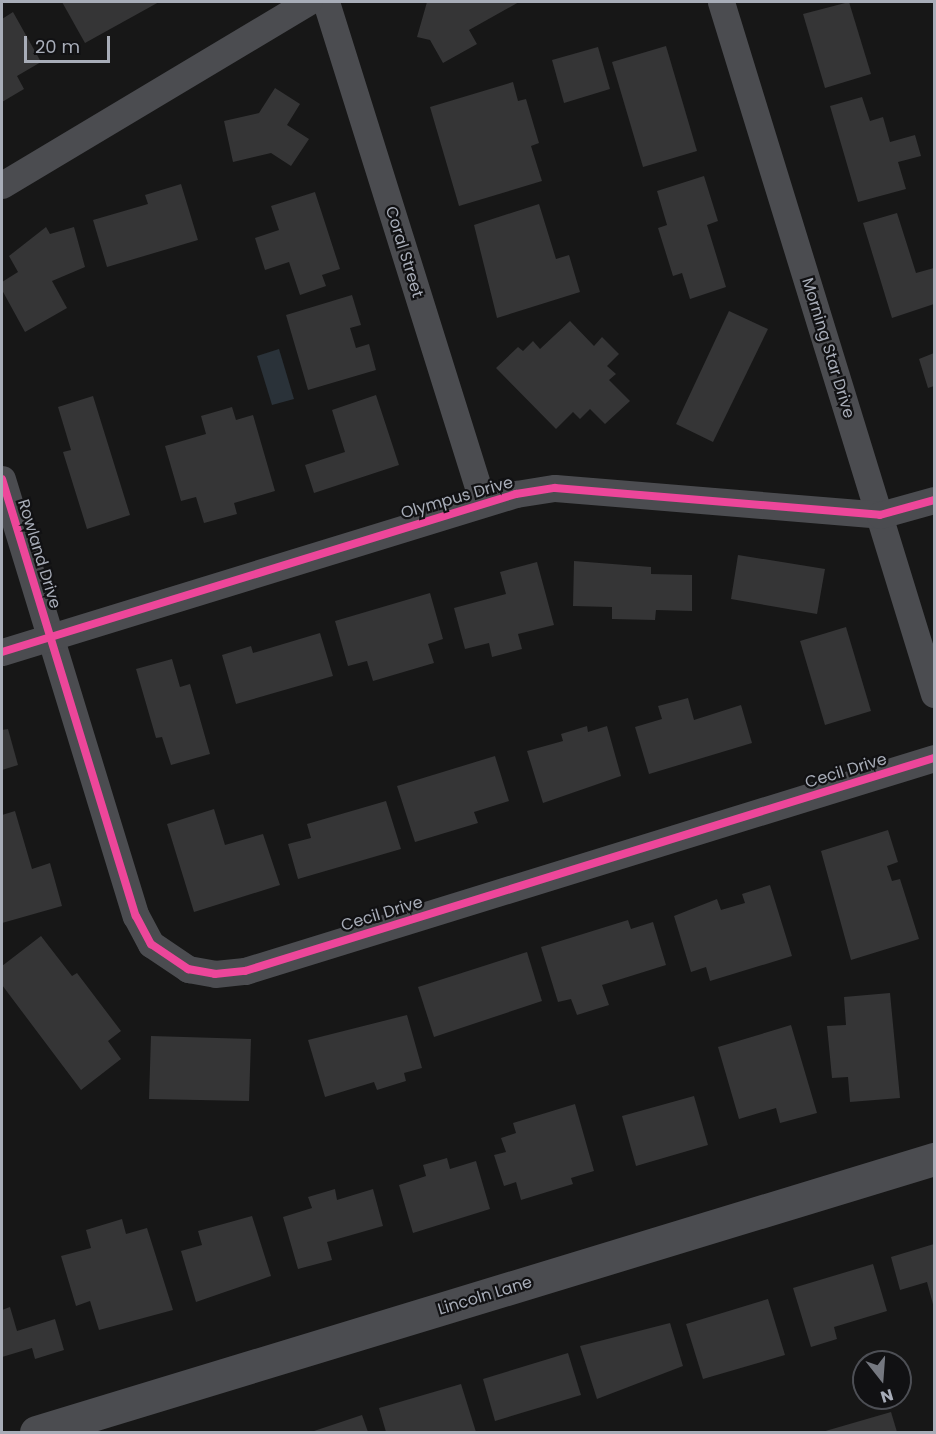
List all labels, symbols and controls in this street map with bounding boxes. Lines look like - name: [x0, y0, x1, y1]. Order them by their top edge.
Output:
- scale bar: [27, 24, 112, 62]
- text: 20 m: [35, 34, 80, 59]
- street label: Coral Street: [381, 204, 427, 300]
- street label: Morning Star Drive: [797, 275, 859, 421]
- street label: Olympus Drive: [399, 473, 515, 523]
- street label: Rowland Drive: [13, 497, 65, 611]
- street label: Cecil Drive: [803, 750, 889, 792]
- street label: Cecil Drive: [339, 893, 425, 935]
- street label: Lincoln Lane: [436, 1273, 534, 1319]
- north arrow: [852, 1350, 912, 1410]
- text: N: [878, 1383, 896, 1409]

